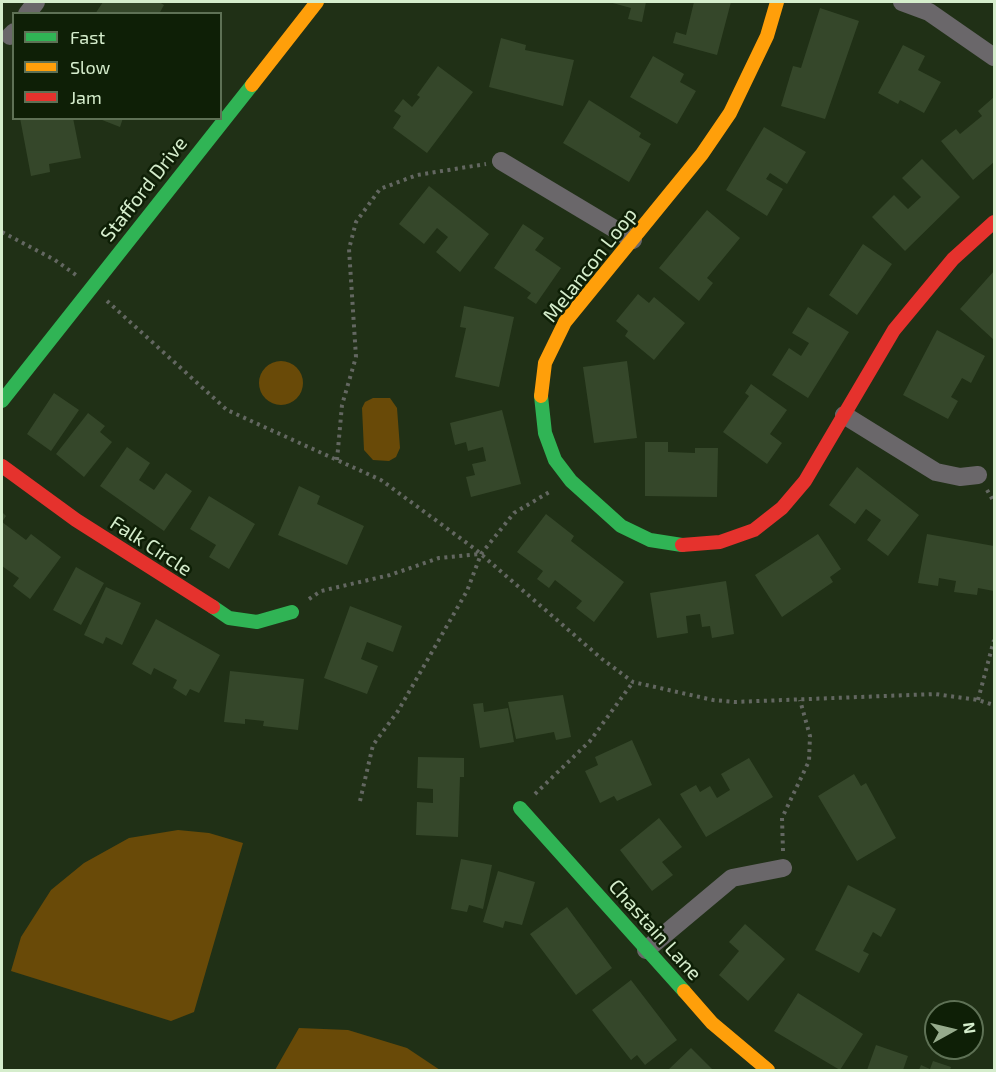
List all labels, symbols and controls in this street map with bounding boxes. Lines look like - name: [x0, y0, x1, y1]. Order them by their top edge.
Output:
- legend: [12, 12, 222, 120]
- text: Fast: [70, 26, 105, 48]
- text: Slow: [70, 56, 110, 78]
- text: Jam: [70, 86, 102, 108]
- street label: Stafford Drive: [96, 132, 192, 246]
- street label: Melancon Loop: [538, 203, 642, 327]
- street label: Falk Circle: [106, 511, 196, 581]
- street label: Chastain Lane: [603, 875, 707, 985]
- north arrow: [924, 1000, 984, 1060]
- text: N: [960, 1021, 981, 1035]

